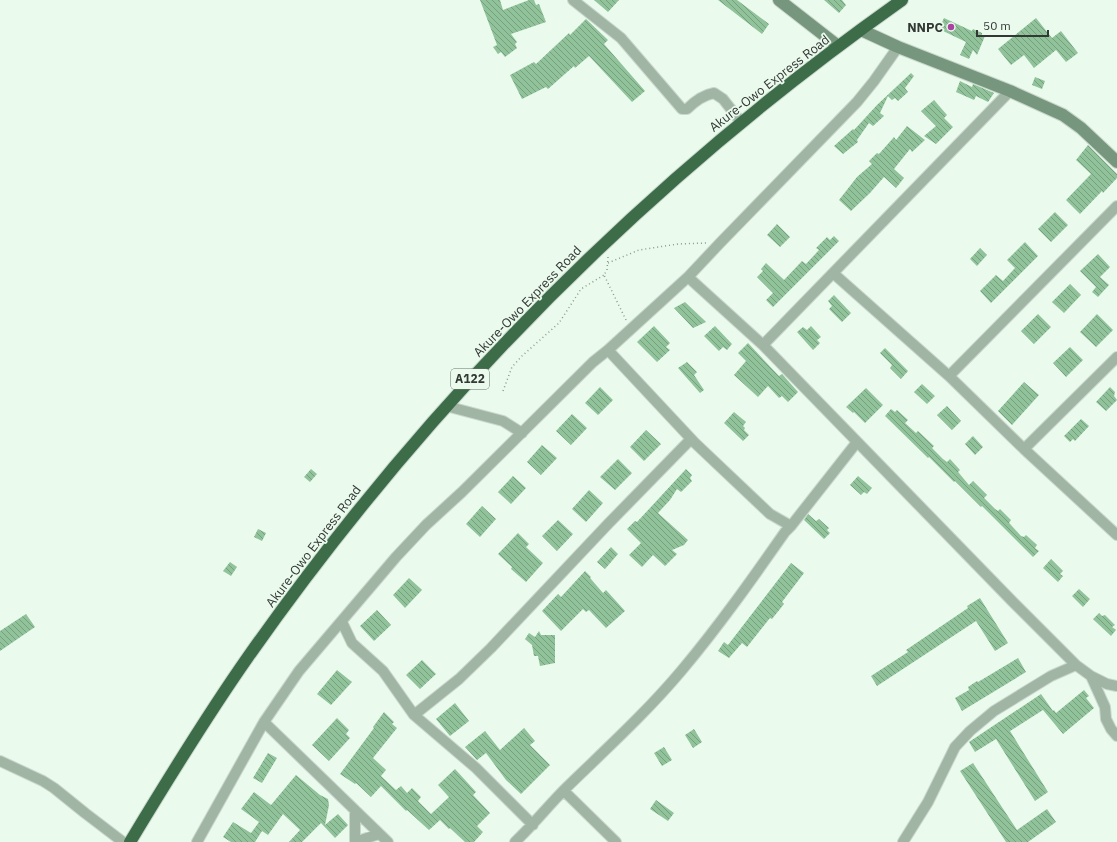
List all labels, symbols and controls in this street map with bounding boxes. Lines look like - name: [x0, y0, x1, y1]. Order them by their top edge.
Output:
- scale bar: [977, 12, 1048, 38]
- text: 50 m: [983, 18, 1011, 33]
- place label: NNPC: [907, 19, 944, 36]
- marker: NNPC: [946, 22, 956, 32]
- street label: Akure-Owo Express Road: [706, 31, 833, 136]
- street label: Akure-Owo Express Road: [470, 242, 585, 361]
- road number: A122: [451, 369, 489, 389]
- street label: Akure-Owo Express Road: [262, 482, 365, 611]

